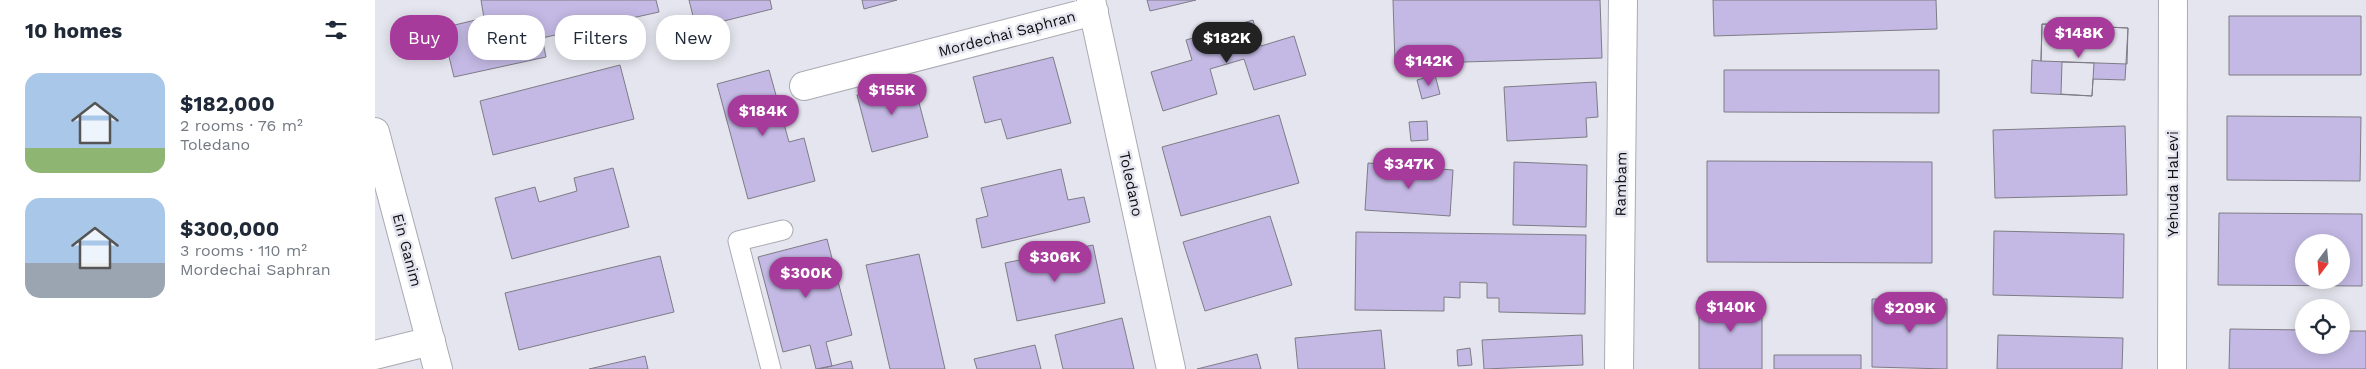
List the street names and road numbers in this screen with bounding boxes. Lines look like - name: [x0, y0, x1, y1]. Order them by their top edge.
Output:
- street label: Mordechai Saphran: [936, 7, 1078, 61]
- street label: Yehuda HaLevi: [2164, 131, 2182, 237]
- street label: Toledano: [1115, 150, 1147, 218]
- street label: Rambam: [1611, 151, 1631, 217]
- street label: Ein Ganim: [389, 212, 425, 288]

